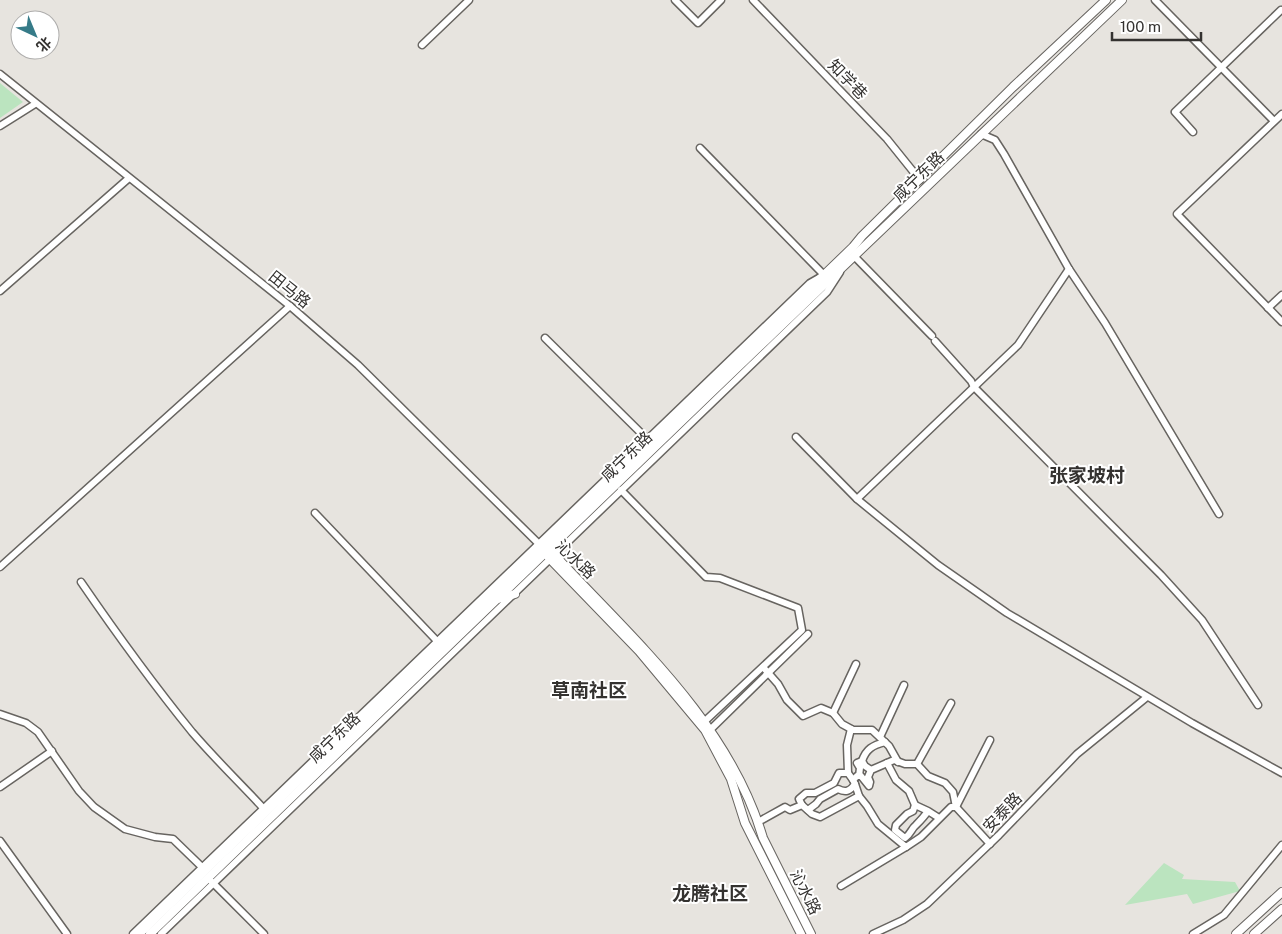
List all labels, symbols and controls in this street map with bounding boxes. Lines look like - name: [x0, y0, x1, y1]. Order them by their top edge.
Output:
- north arrow: [10, 10, 60, 60]
- scale bar: [1112, 10, 1201, 42]
- text: 100 m: [1120, 18, 1161, 35]
- text: 北: [33, 34, 55, 55]
- street label: 知学巷: [824, 55, 871, 103]
- street label: 咸宁东路: [889, 147, 948, 205]
- street label: 田马路: [265, 267, 314, 312]
- street label: 咸宁东路: [597, 427, 656, 485]
- district label: 张家坡村: [1049, 464, 1125, 486]
- street label: 沁水路: [552, 536, 600, 583]
- district label: 草南社区: [551, 679, 627, 701]
- street label: 咸宁东路: [305, 708, 364, 766]
- street label: 安泰路: [979, 788, 1026, 836]
- street label: 沁水路: [786, 867, 825, 918]
- district label: 龙腾社区: [672, 882, 748, 904]

